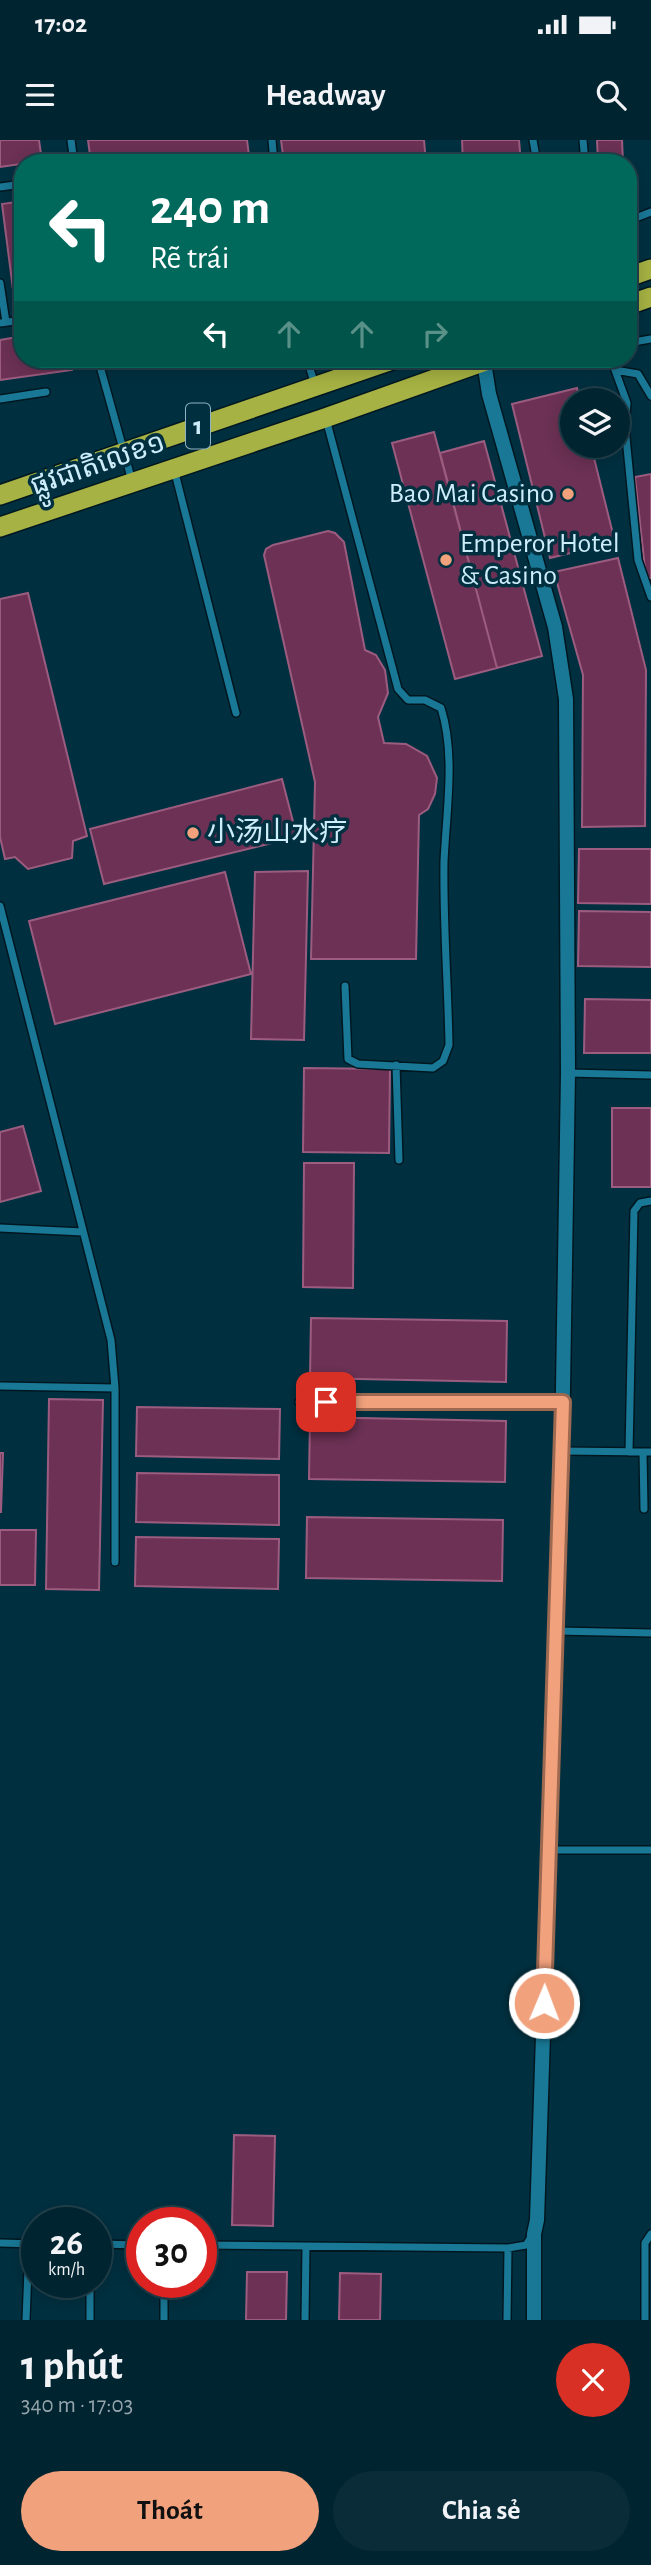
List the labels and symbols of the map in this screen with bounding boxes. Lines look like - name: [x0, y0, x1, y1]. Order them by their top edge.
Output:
- road number: 1: [186, 404, 210, 448]
- street label: ផ្លូវជាតិលេខ១: [26, 426, 172, 510]
- place label: Bao Mai Casino: [389, 480, 554, 508]
- marker: Bao Mai Casino: [560, 486, 576, 502]
- place label: Emperor Hotel & Casino: [460, 530, 620, 590]
- marker: Emperor Hotel & Casino: [438, 552, 454, 568]
- place label: 小汤山水疗: [207, 817, 347, 847]
- marker: 小汤山水疗: [185, 825, 201, 841]
- pin: [296, 1372, 356, 1432]
- position arrow: [507, 1966, 581, 2040]
- speed limit sign: 30: [126, 2207, 217, 2298]

